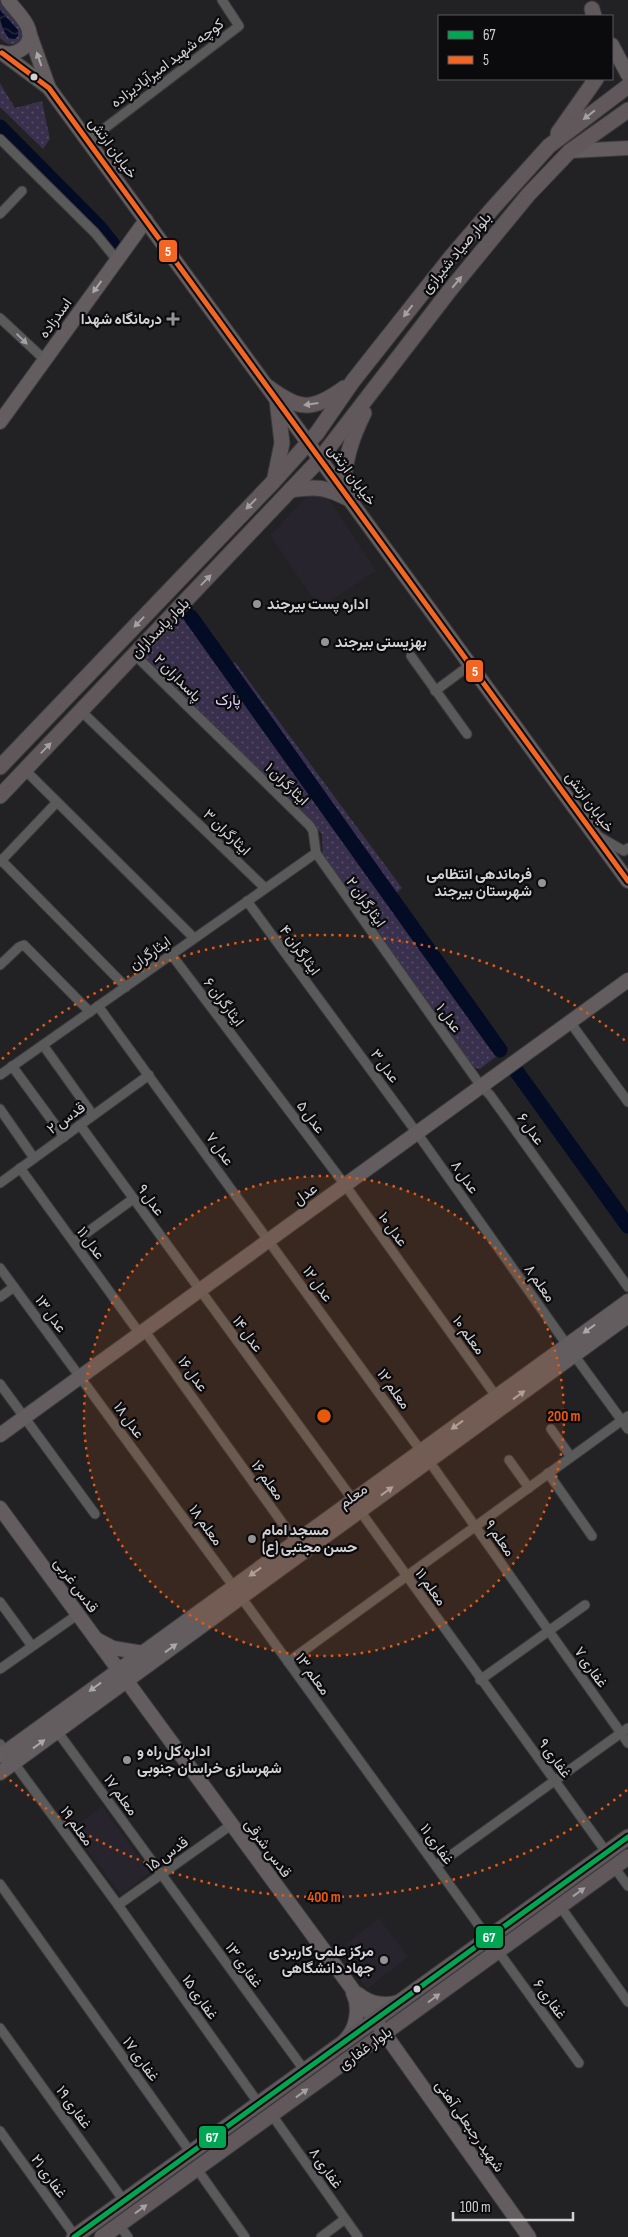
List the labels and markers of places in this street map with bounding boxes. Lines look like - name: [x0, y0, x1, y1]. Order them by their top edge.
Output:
- unlabelled marker: [29, 72, 39, 82]
- place label: درمانگاه شهدا: [81, 310, 162, 329]
- marker: درمانگاه شهدا: [166, 312, 180, 326]
- place label: اداره پست بیرجند: [267, 595, 369, 614]
- marker: اداره پست بیرجند: [251, 598, 263, 610]
- place label: بهزیستی بیرجند: [335, 633, 427, 652]
- marker: بهزیستی بیرجند: [319, 636, 331, 648]
- place label: فرماندهی انتظامی شهرستان بیرجند: [426, 865, 532, 901]
- marker: فرماندهی انتظامی شهرستان بیرجند: [536, 877, 548, 889]
- centre of rings: [315, 1407, 333, 1425]
- place label: مسجد امام حسن مجتبی (ع): [262, 1521, 357, 1557]
- marker: مسجد امام حسن مجتبی (ع): [246, 1533, 258, 1545]
- place label: اداره کل راه و شهرسازی خراسان جنوبی: [137, 1742, 282, 1778]
- marker: اداره کل راه و شهرسازی خراسان جنوبی: [121, 1754, 133, 1766]
- place label: مرکز علمی کاربردی جهاد دانشگاهی: [269, 1942, 374, 1978]
- marker: مرکز علمی کاربردی جهاد دانشگاهی: [378, 1954, 390, 1966]
- unlabelled marker: [412, 1984, 422, 1994]

